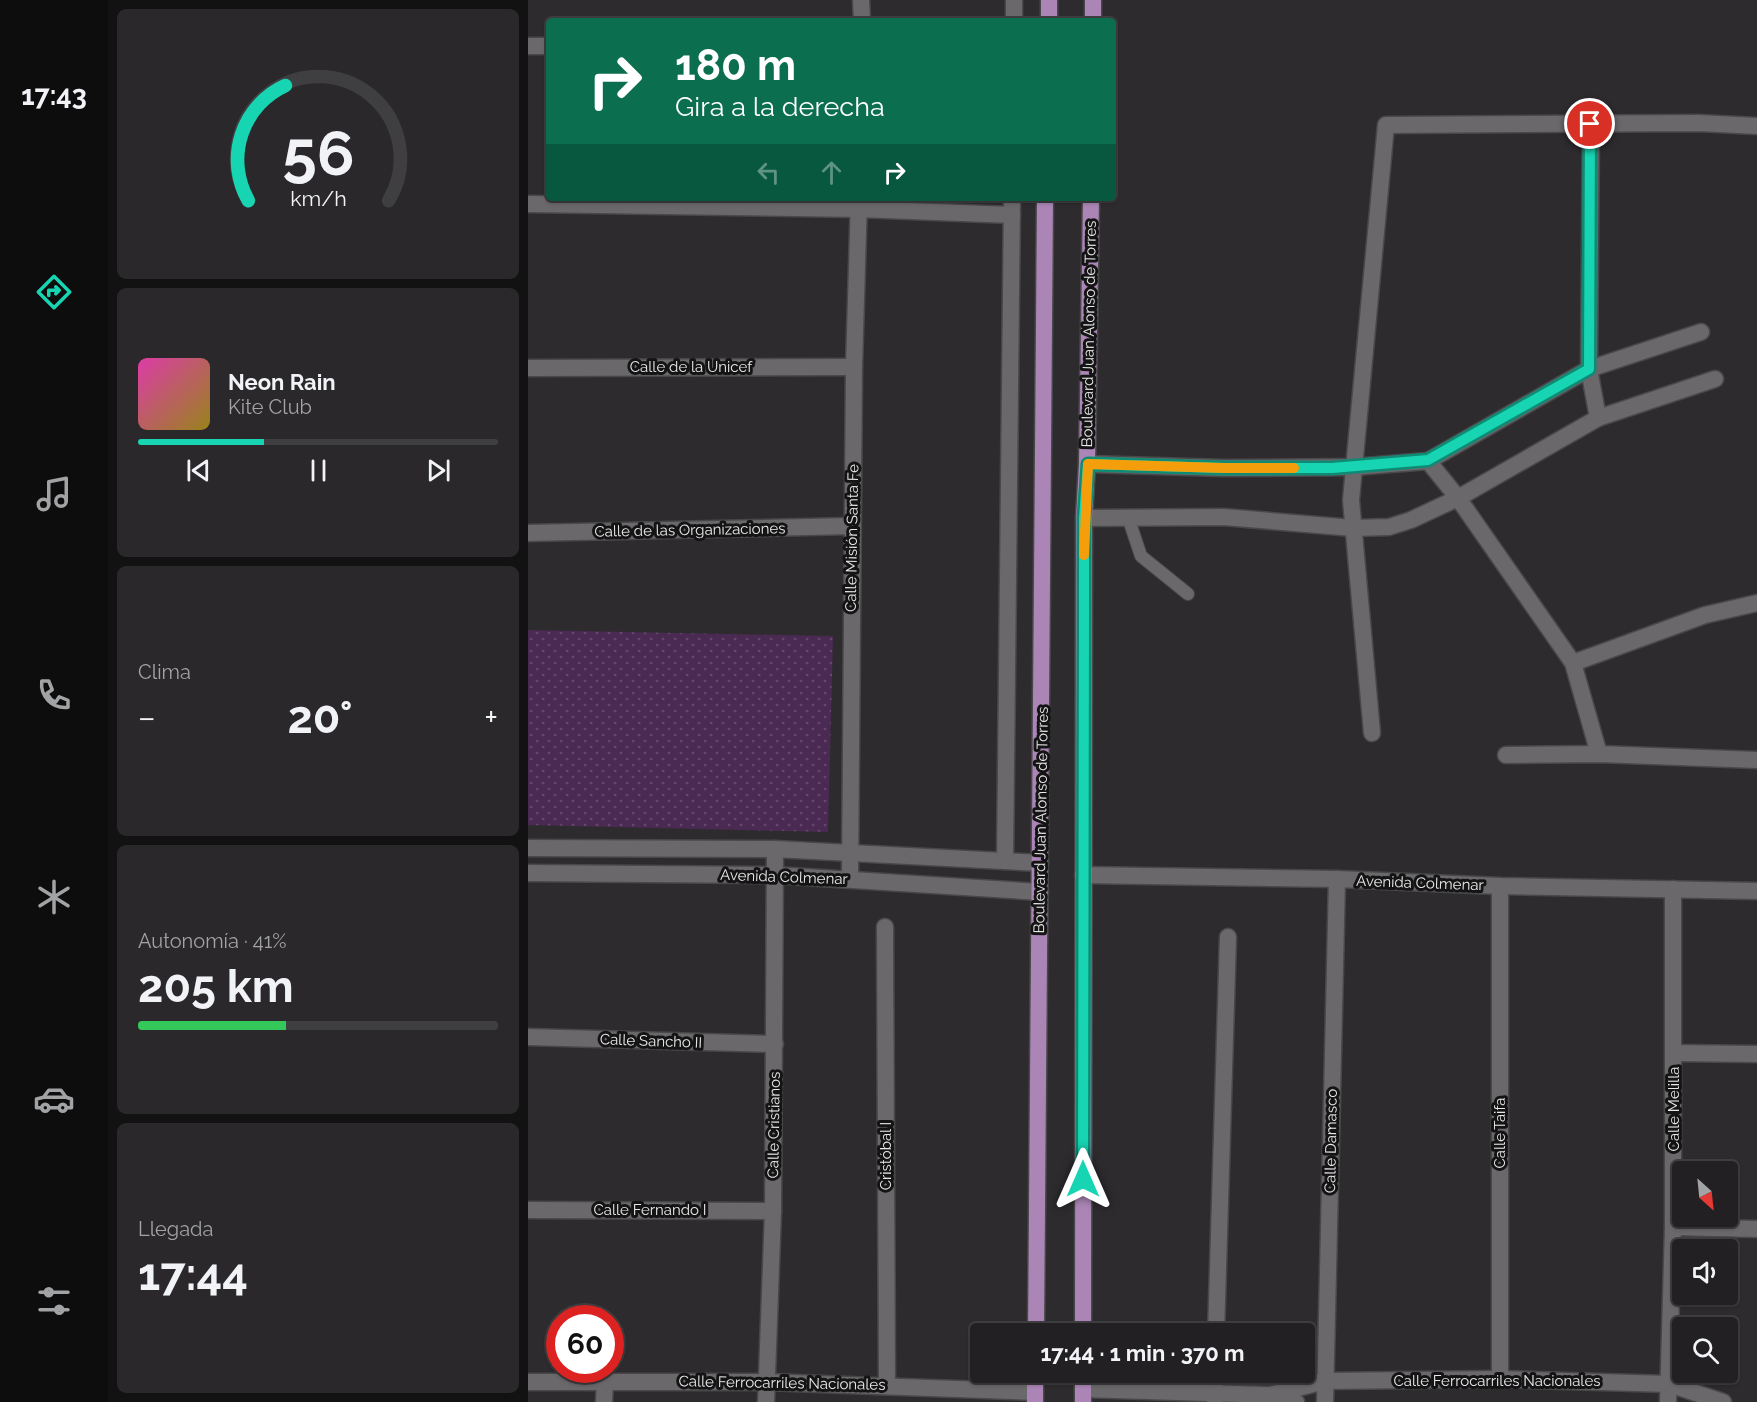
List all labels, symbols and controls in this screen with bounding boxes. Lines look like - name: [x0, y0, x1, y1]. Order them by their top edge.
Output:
- text: 180 m: [675, 41, 796, 90]
- icon: right: [576, 42, 654, 120]
- text: 17:43: [21, 80, 87, 111]
- text: Gira a la derecha: [675, 91, 885, 122]
- pin: [1564, 98, 1615, 149]
- icon: arrive: [1573, 107, 1606, 140]
- text: 56: [282, 116, 354, 190]
- icon: left: [752, 156, 785, 189]
- icon: ahead: [815, 156, 848, 189]
- icon: right: [878, 156, 911, 189]
- text: km/h: [290, 186, 346, 211]
- street label: Boulevard Juan Alonso de Torres: [1078, 220, 1100, 448]
- icon: directions: [33, 271, 75, 313]
- street label: Calle de la Unicef: [630, 358, 753, 376]
- text: Neon Rain: [228, 369, 336, 395]
- text: Kite Club: [228, 395, 312, 419]
- icon: previous: [182, 454, 215, 487]
- icon: pause: [302, 454, 335, 487]
- icon: next: [422, 454, 455, 487]
- street label: Calle Misión Santa Fe: [842, 464, 862, 612]
- icon: music: [33, 473, 75, 515]
- street label: Calle de las Organizaciones: [594, 519, 786, 541]
- text: Clima: [138, 660, 191, 684]
- icon: phone: [33, 674, 75, 716]
- text: 20°: [287, 691, 353, 744]
- text: −: [138, 698, 156, 737]
- text: +: [484, 698, 498, 737]
- street label: Boulevard Juan Alonso de Torres: [1030, 706, 1052, 934]
- street label: Avenida Colmenar: [720, 866, 849, 888]
- street label: Avenida Colmenar: [1356, 872, 1485, 894]
- icon: climate: [33, 876, 75, 918]
- text: Autonomía · 41%: [138, 929, 287, 953]
- text: 205 km: [138, 960, 294, 1013]
- street label: Calle Sancho II: [599, 1030, 703, 1052]
- street label: Calle Melilla: [1665, 1067, 1683, 1151]
- street label: Calle Cristianos: [764, 1071, 784, 1179]
- icon: car: [33, 1078, 75, 1120]
- street label: Calle Damasco: [1321, 1089, 1341, 1193]
- street label: Calle Taifa: [1491, 1098, 1509, 1168]
- street label: Cristóbal I: [877, 1122, 895, 1190]
- position arrow: [1051, 1147, 1115, 1211]
- north arrow: [1672, 1161, 1738, 1227]
- map controls: [1672, 1161, 1738, 1383]
- street label: Calle Fernando I: [593, 1201, 707, 1219]
- text: Llegada: [138, 1217, 213, 1241]
- button: sound: [1672, 1239, 1738, 1305]
- text: 17:44: [138, 1248, 248, 1301]
- icon: filters: [33, 1280, 75, 1322]
- speed limit sign: 60: [546, 1305, 624, 1383]
- button: search: [1672, 1317, 1738, 1383]
- text: 17:44 · 1 min · 370 m: [1040, 1340, 1245, 1366]
- street label: Calle Ferrocarriles Nacionales: [678, 1372, 886, 1394]
- street label: Calle Ferrocarriles Nacionales: [1394, 1372, 1600, 1390]

